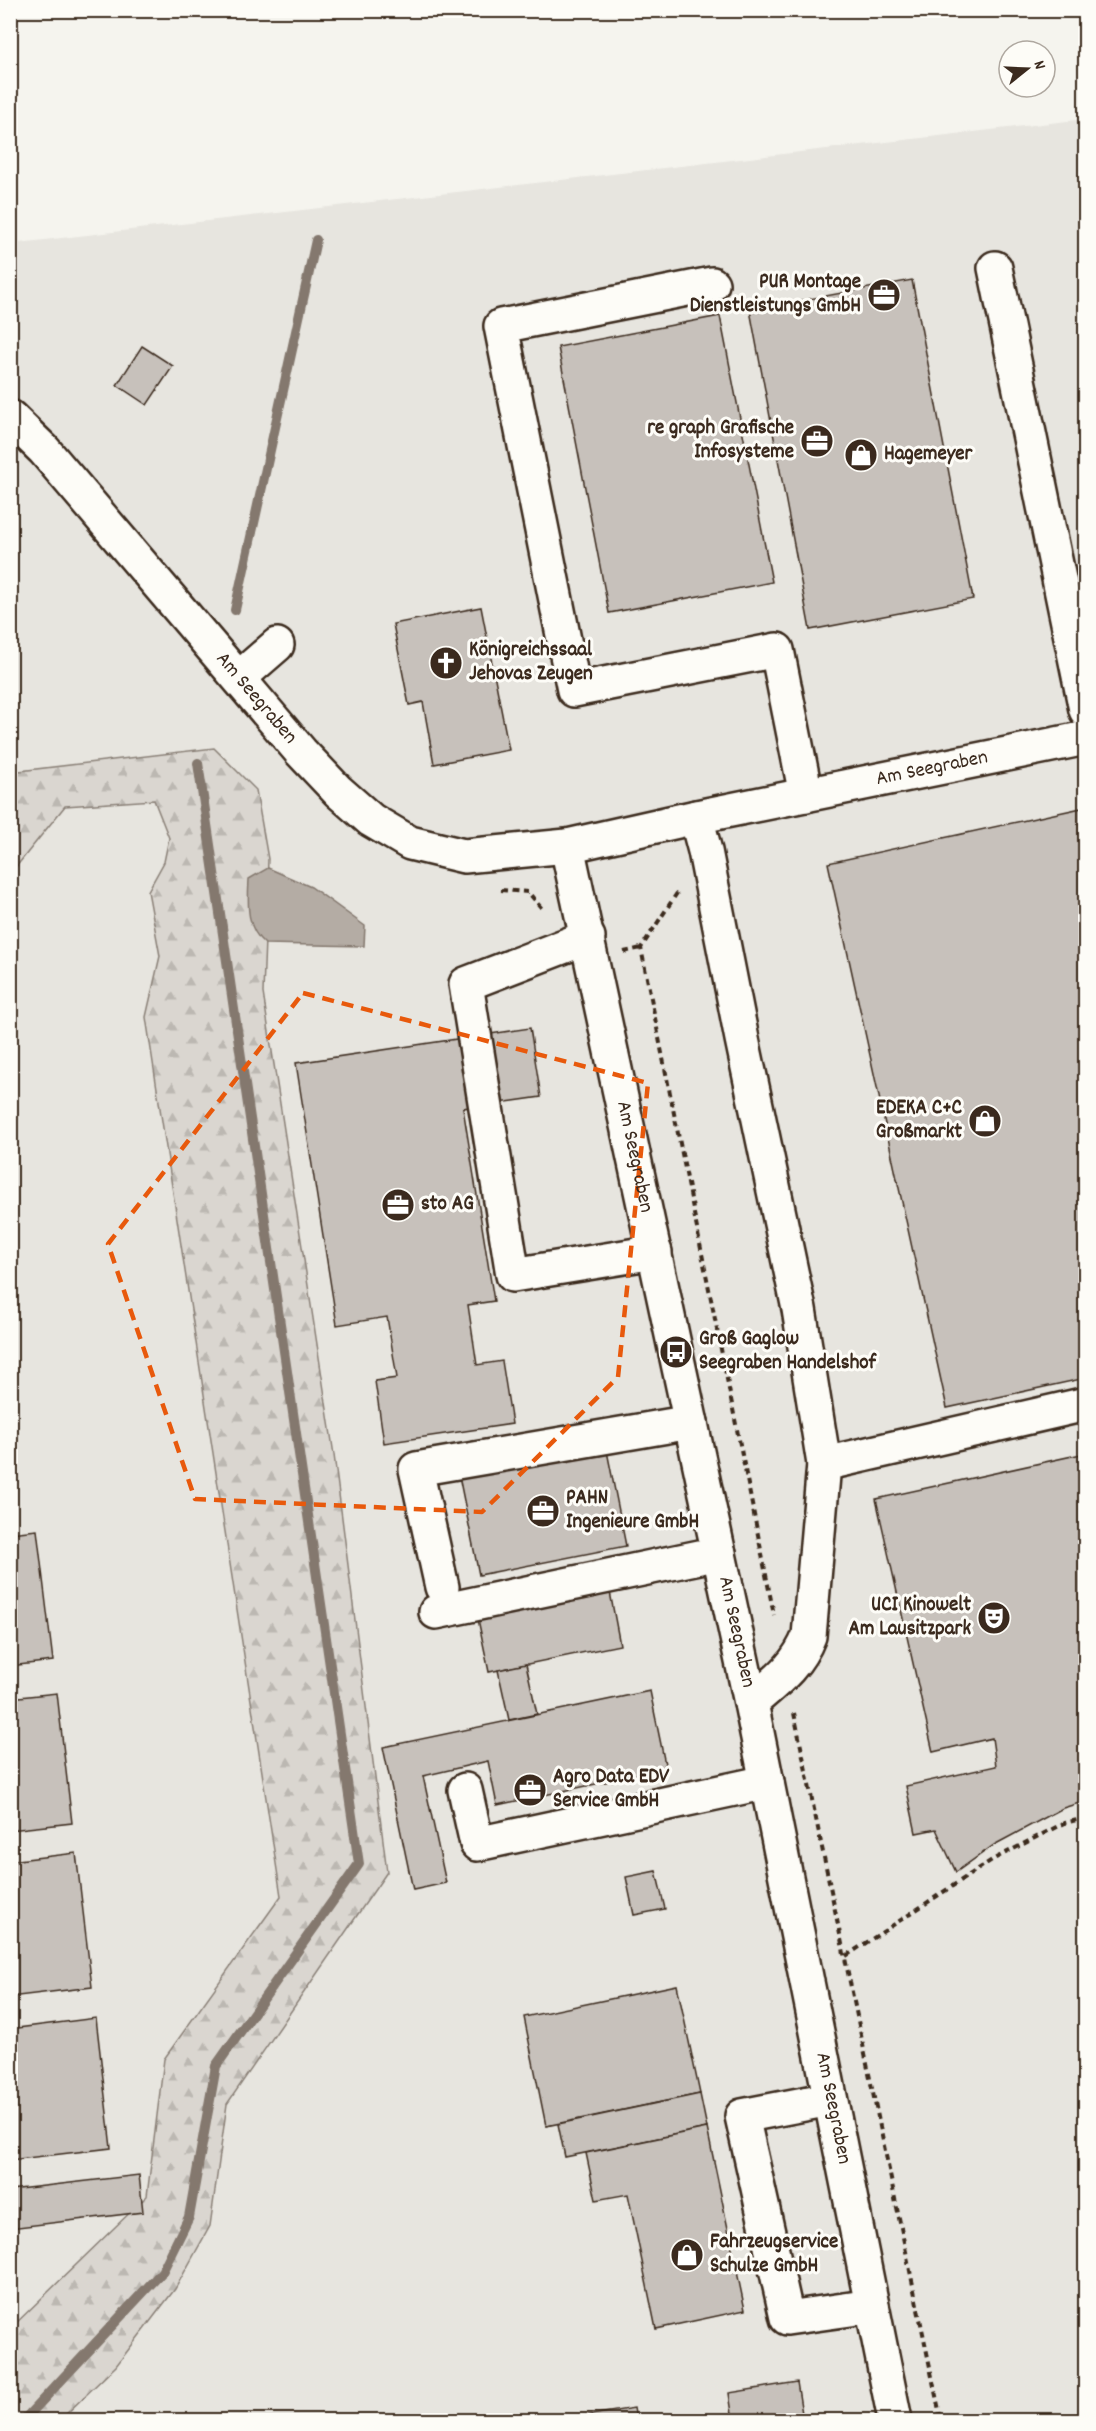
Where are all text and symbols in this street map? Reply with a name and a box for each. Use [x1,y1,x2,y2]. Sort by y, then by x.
north arrow [997,39,1057,99]
text: N [1027,58,1051,73]
place label: PUR Montage Dienstleistungs GmbH [690,268,861,322]
office icon: PUR Montage Dienstleistungs GmbH [866,277,902,313]
place label: re graph Grafische Infosysteme [647,414,794,468]
office icon: re graph Grafische Infosysteme [799,423,835,459]
shop icon: Hagemeyer [843,437,879,473]
place label: Hagemeyer [884,440,973,470]
place label: Königreichssaal Jehovas Zeugen [469,636,593,690]
church icon: Königreichssaal Jehovas Zeugen [428,645,464,681]
street label: Am Seegraben [208,646,304,752]
street label: Am Seegraben [874,743,991,795]
place label: EDEKA C+C Großmarkt [876,1094,963,1148]
street label: Am Seegraben [607,1098,660,1215]
shop icon: EDEKA C+C Großmarkt [967,1103,1003,1139]
office icon: sto AG [380,1187,416,1223]
place label: sto AG [421,1190,474,1220]
place label: Groß Gaglow Seegraben Handelshof [699,1325,878,1379]
bus stop icon: Groß Gaglow Seegraben Handelshof [658,1334,694,1370]
place label: PAHN Ingenieure GmbH [566,1484,699,1538]
office icon: PAHN Ingenieure GmbH [525,1493,561,1529]
street label: Am Seegraben [709,1574,762,1691]
place label: UCI Kinowelt Am Lausitzpark [848,1591,971,1645]
theatre icon: UCI Kinowelt Am Lausitzpark [976,1600,1012,1636]
place label: Agro Data EDV Service GmbH [553,1763,670,1817]
office icon: Agro Data EDV Service GmbH [512,1772,548,1808]
street label: Am Seegraben [807,2050,858,2167]
place label: Fahrzeugservice Schulze GmbH [710,2228,838,2282]
shop icon: Fahrzeugservice Schulze GmbH [669,2237,705,2273]

